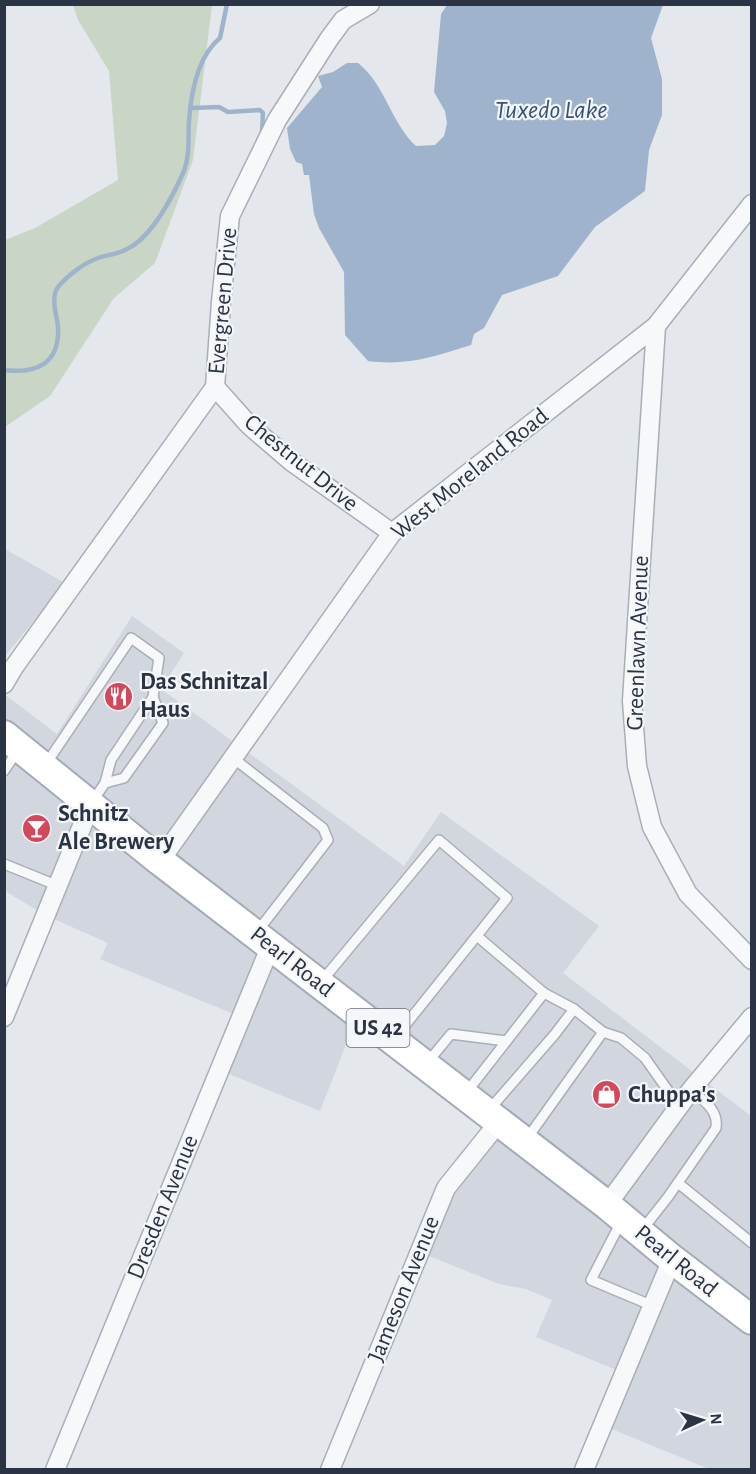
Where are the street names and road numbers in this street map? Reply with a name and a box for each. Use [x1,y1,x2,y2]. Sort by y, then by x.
street label: Evergreen Drive [205,227,241,375]
street label: West Moreland Road [387,404,553,544]
street label: Chestnut Drive [240,410,362,516]
street label: Greenlawn Avenue [623,555,653,731]
street label: Pearl Road [246,922,338,1002]
road number: US 42 [346,1009,410,1047]
street label: Dresden Avenue [123,1132,203,1282]
street label: Jameson Avenue [364,1213,444,1365]
street label: Pearl Road [630,1221,722,1301]

